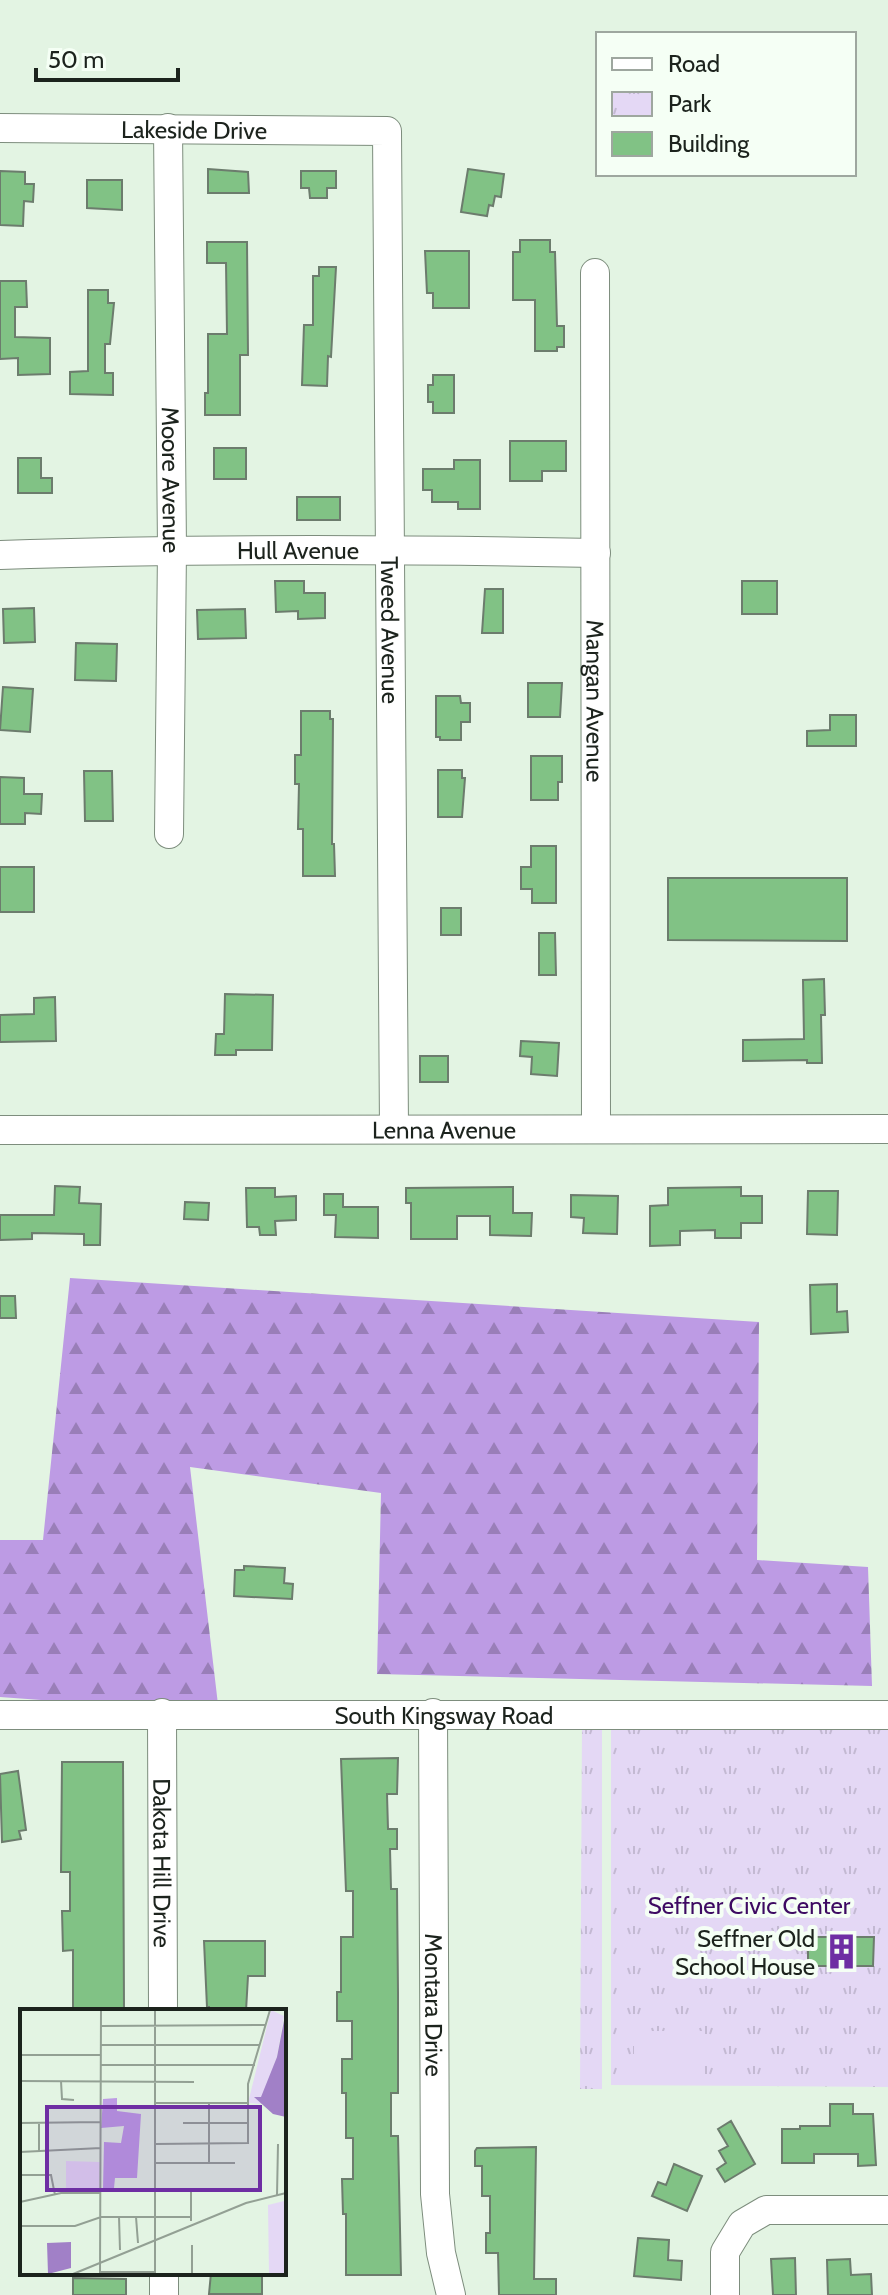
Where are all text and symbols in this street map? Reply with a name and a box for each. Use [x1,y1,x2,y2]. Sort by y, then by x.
scale bar [36,32,178,82]
legend [596,32,856,176]
text: 50 m [48,45,104,74]
text: Road [668,49,720,78]
text: Park [668,89,711,118]
street label: Lakeside Drive [121,114,267,145]
text: Building [668,129,750,158]
street label: Moore Avenue [156,406,187,553]
street label: Hull Avenue [237,535,359,565]
street label: Tweed Avenue [375,556,406,704]
street label: Mangan Avenue [581,620,610,782]
street label: Lenna Avenue [372,1115,516,1144]
street label: South Kingsway Road [335,1701,553,1730]
street label: Dakota Hill Drive [148,1778,177,1948]
park label: Seffner Civic Center [648,1891,851,1920]
place label: Seffner Old School House [675,1924,815,1981]
street label: Montara Drive [419,1933,449,2077]
building icon: Seffner Old School House [822,1933,860,1971]
inset map [20,2009,286,2275]

